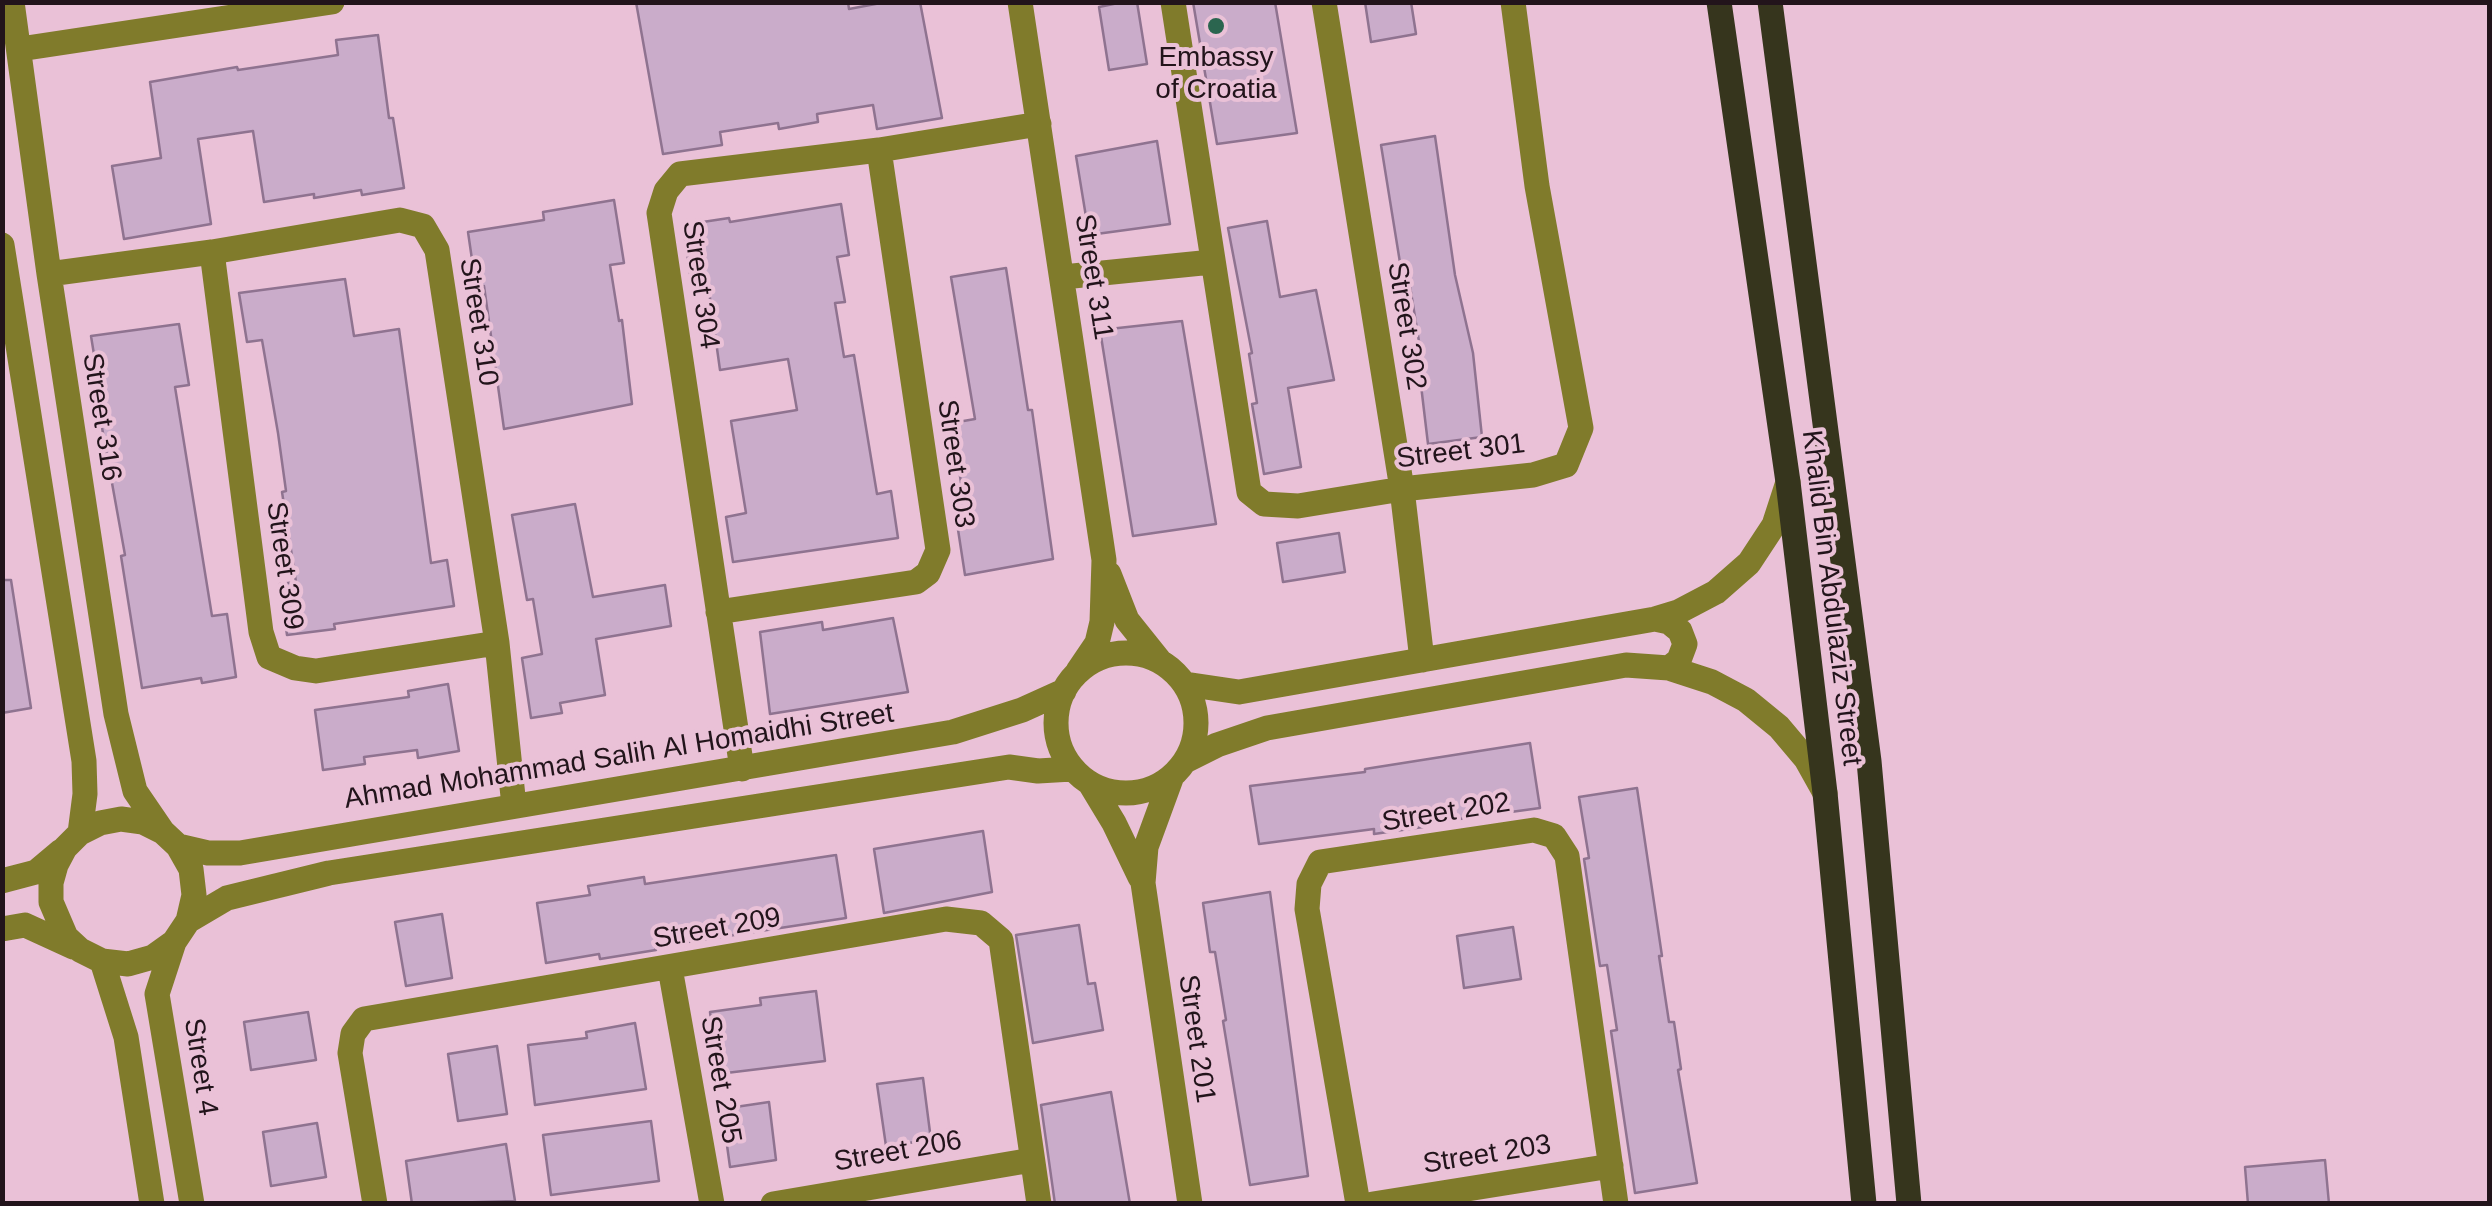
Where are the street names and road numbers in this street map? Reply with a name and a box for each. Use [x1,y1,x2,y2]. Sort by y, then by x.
street label: Street 311 [1066,212,1120,342]
street label: Street 304 [674,219,726,351]
street label: Street 310 [451,256,505,388]
street label: Street 302 [1379,260,1433,392]
street label: Street 316 [74,351,128,483]
street label: Street 303 [929,398,981,530]
street label: Street 301 [1395,427,1527,477]
street label: Khalid Bin Abdulaziz Street [1794,428,1868,768]
street label: Street 309 [258,500,310,632]
street label: Ahmad Mohammad Salih Al Homaidhi Street [342,697,896,817]
street label: Street 202 [1380,786,1512,840]
street label: Street 209 [650,901,784,957]
street label: Street 201 [1170,973,1222,1105]
street label: Street 205 [692,1013,748,1147]
street label: Street 4 [176,1016,224,1118]
street label: Street 206 [831,1124,965,1180]
street label: Street 203 [1421,1128,1553,1182]

